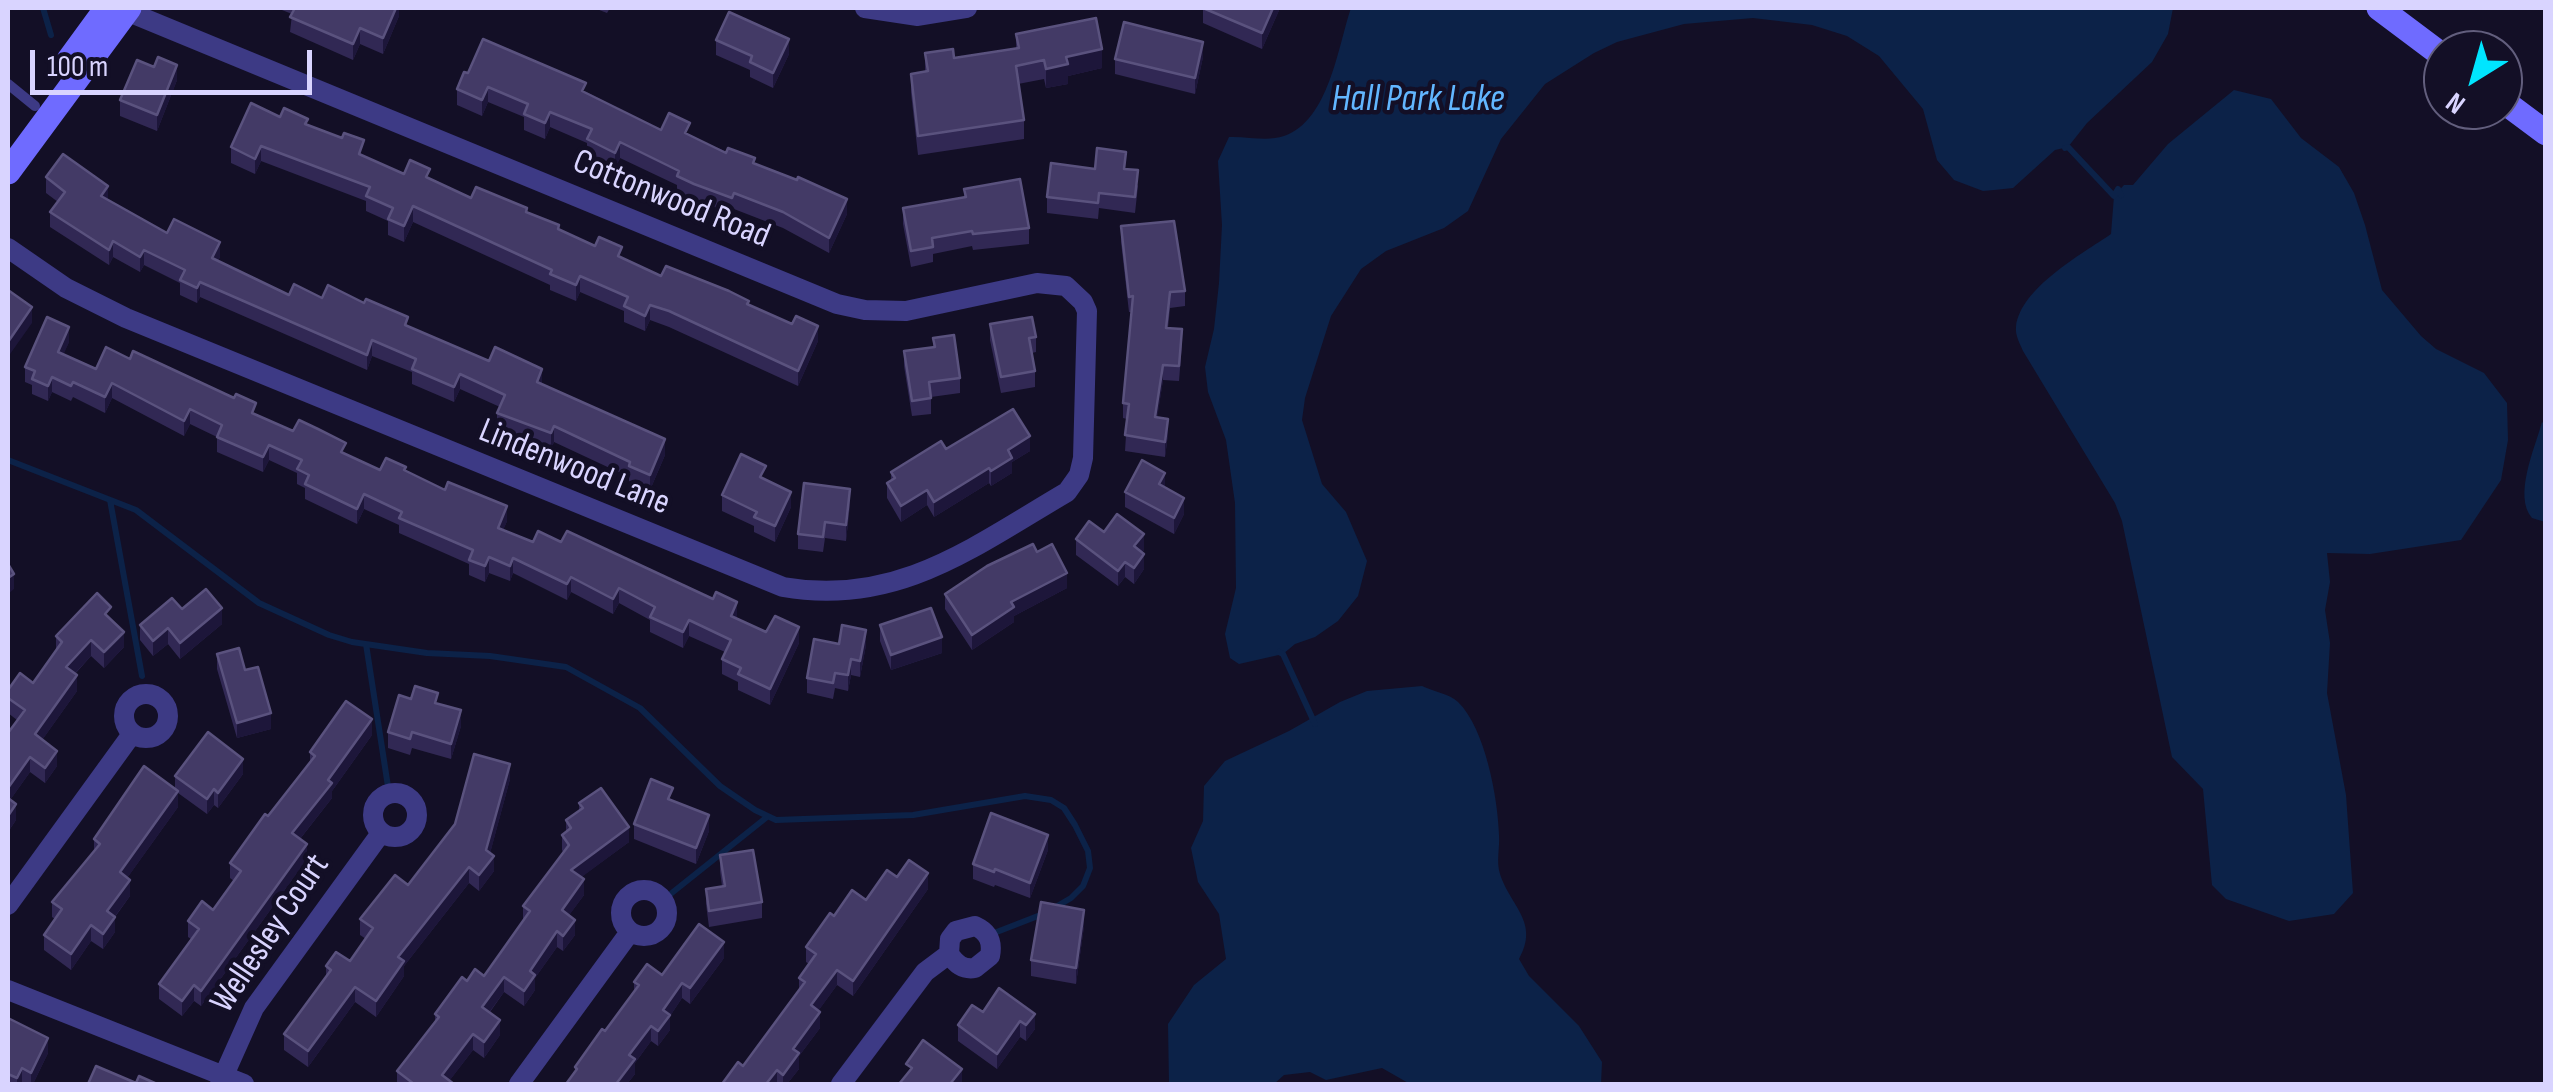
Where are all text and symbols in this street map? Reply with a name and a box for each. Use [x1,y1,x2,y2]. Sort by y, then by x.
scale bar [35,30,318,92]
north arrow [2423,30,2523,130]
text: 100 m [47,49,108,85]
water label: Hall Park Lake [1331,77,1505,123]
text: N [2440,85,2472,120]
street label: Cottonwood Road [566,141,776,259]
street label: Lindenwood Lane [472,411,676,525]
street label: Wellesley Court [203,847,339,1021]

